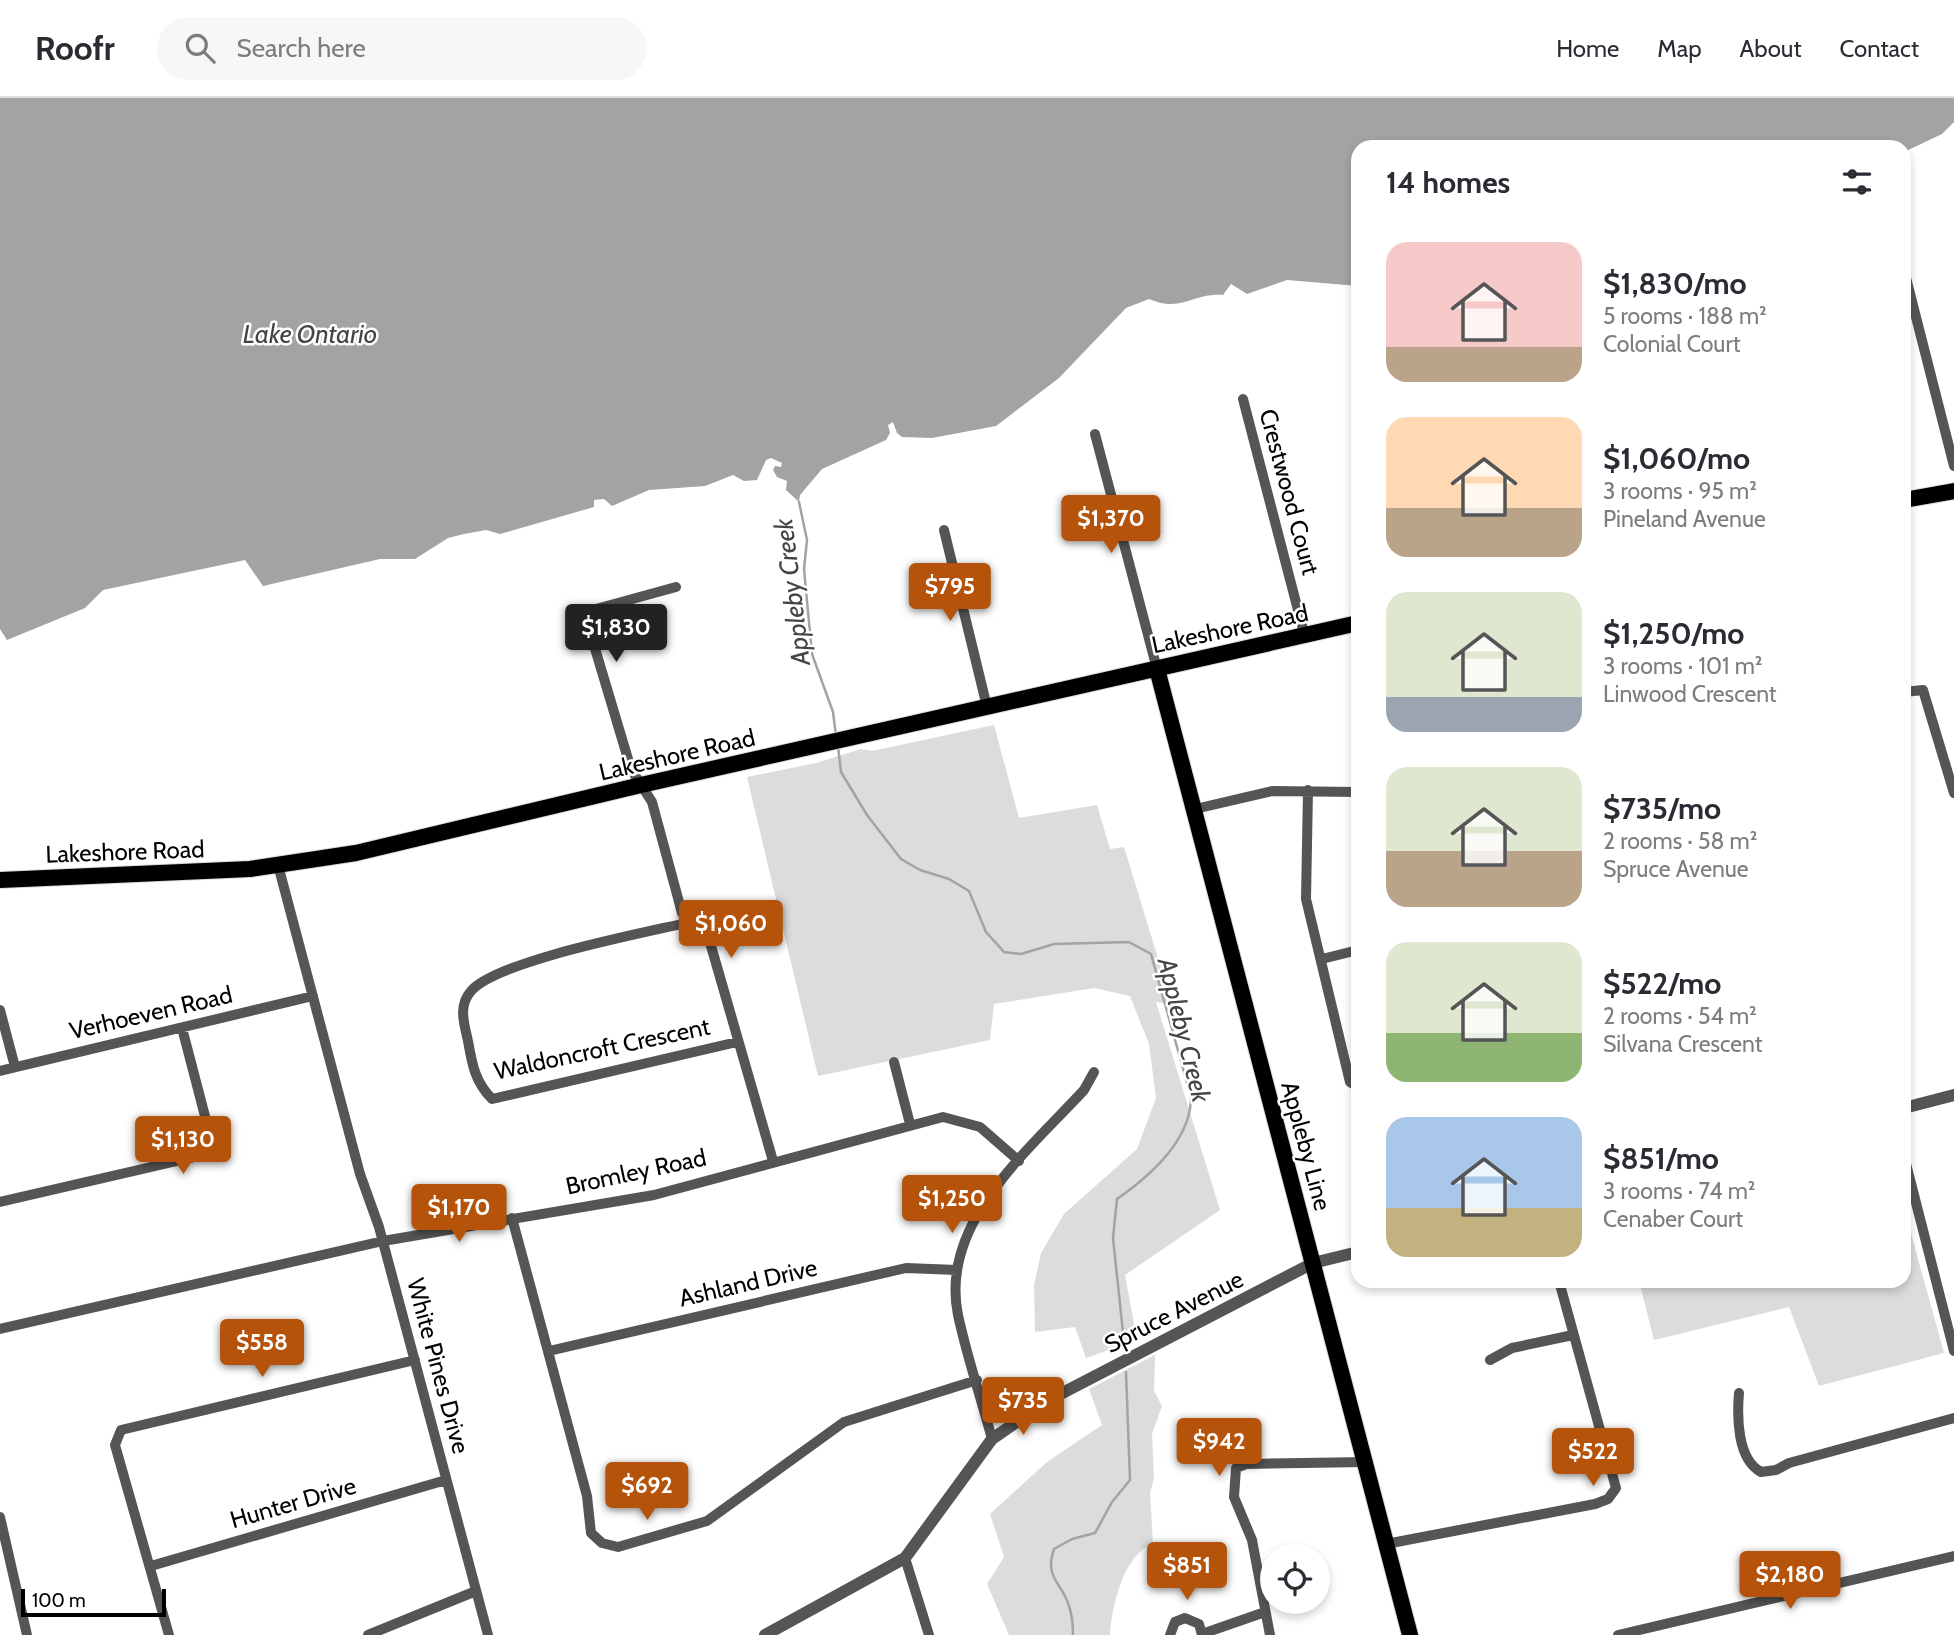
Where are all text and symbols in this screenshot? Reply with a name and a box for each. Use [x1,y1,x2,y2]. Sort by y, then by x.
search box [157,17,647,80]
text: Roofr [35,28,115,68]
icon: search [181,29,219,67]
text: Search here [237,32,366,64]
text: Home [1556,34,1619,63]
text: Map [1657,34,1702,63]
text: About [1740,34,1802,63]
text: Contact [1840,34,1919,63]
icon: filters [1838,163,1876,201]
text: 14 homes [1386,164,1510,201]
text: $1,830/mo [1603,265,1747,302]
icon: home [1442,270,1526,354]
text: 5 rooms · 188 m² [1603,302,1767,330]
water label: Lake Ontario [243,318,377,350]
text: Colonial Court [1603,330,1740,358]
street label: Crestwood Court [1253,406,1326,578]
text: $1,060/mo [1603,440,1750,477]
icon: home [1442,445,1526,529]
text: 3 rooms · 95 m² [1603,477,1757,505]
pin: $1,370 [1054,496,1168,555]
text: $1,370 [1077,504,1145,532]
text: Pineland Avenue [1603,505,1766,533]
water label: Appleby Creek [767,516,817,668]
pin: $795 [909,564,991,623]
text: $795 [925,572,975,600]
street label: Lakeshore Road [1149,598,1311,659]
pin: $1,830 [559,604,673,664]
text: $1,830 [581,613,651,641]
text: $1,250/mo [1603,615,1744,652]
icon: home [1442,620,1526,704]
text: 3 rooms · 101 m² [1603,652,1762,680]
text: Linwood Crescent [1603,680,1777,708]
street label: Lakeshore Road [596,722,758,787]
text: $735/mo [1603,790,1721,827]
icon: home [1442,795,1526,879]
text: 2 rooms · 58 m² [1603,827,1757,855]
street label: Lakeshore Road [45,834,205,869]
text: Spruce Avenue [1603,855,1749,883]
pin: $1,060 [674,900,788,960]
text: $1,060 [695,909,767,937]
water label: Appleby Creek [1150,954,1218,1106]
text: $522/mo [1603,965,1721,1002]
icon: home [1442,970,1526,1054]
street label: Verhoeven Road [67,980,235,1045]
text: 2 rooms · 54 m² [1603,1002,1757,1030]
street label: Waldoncroft Crescent [491,1011,712,1086]
text: Silvana Crescent [1603,1030,1762,1058]
street label: Appleby Line [1275,1078,1338,1214]
pin: $1,130 [126,1116,240,1176]
text: $1,130 [151,1125,215,1153]
text: $851/mo [1603,1140,1719,1177]
street label: Bromley Road [563,1142,709,1201]
icon: home [1442,1145,1526,1229]
pin: $1,250 [895,1176,1009,1235]
text: 3 rooms · 74 m² [1603,1177,1755,1205]
pin: $1,170 [402,1184,516,1244]
text: $1,250 [918,1184,986,1212]
text: $1,170 [428,1193,491,1221]
text: Cenaber Court [1603,1205,1743,1233]
street label: Ashland Drive [676,1253,820,1312]
street label: Spruce Avenue [1100,1264,1248,1359]
street label: White Pines Drive [401,1275,476,1457]
pin: $558 [221,1320,303,1379]
text: $558 [236,1328,288,1356]
pin: $735 [982,1378,1064,1437]
text: $735 [998,1386,1048,1414]
pin: $942 [1178,1418,1260,1478]
text: $942 [1193,1427,1245,1455]
pin: $522 [1552,1428,1634,1488]
text: $522 [1568,1437,1618,1465]
pin: $692 [606,1462,688,1522]
street label: Hunter Drive [227,1471,359,1534]
text: $692 [621,1471,673,1499]
pin: $851 [1146,1542,1228,1602]
map controls [1260,1544,1330,1614]
button: locate [1260,1544,1330,1614]
text: $851 [1163,1551,1211,1579]
pin: $2,180 [1733,1552,1847,1611]
text: $2,180 [1755,1560,1825,1588]
scale bar [21,1586,166,1618]
text: 100 m [32,1589,86,1612]

